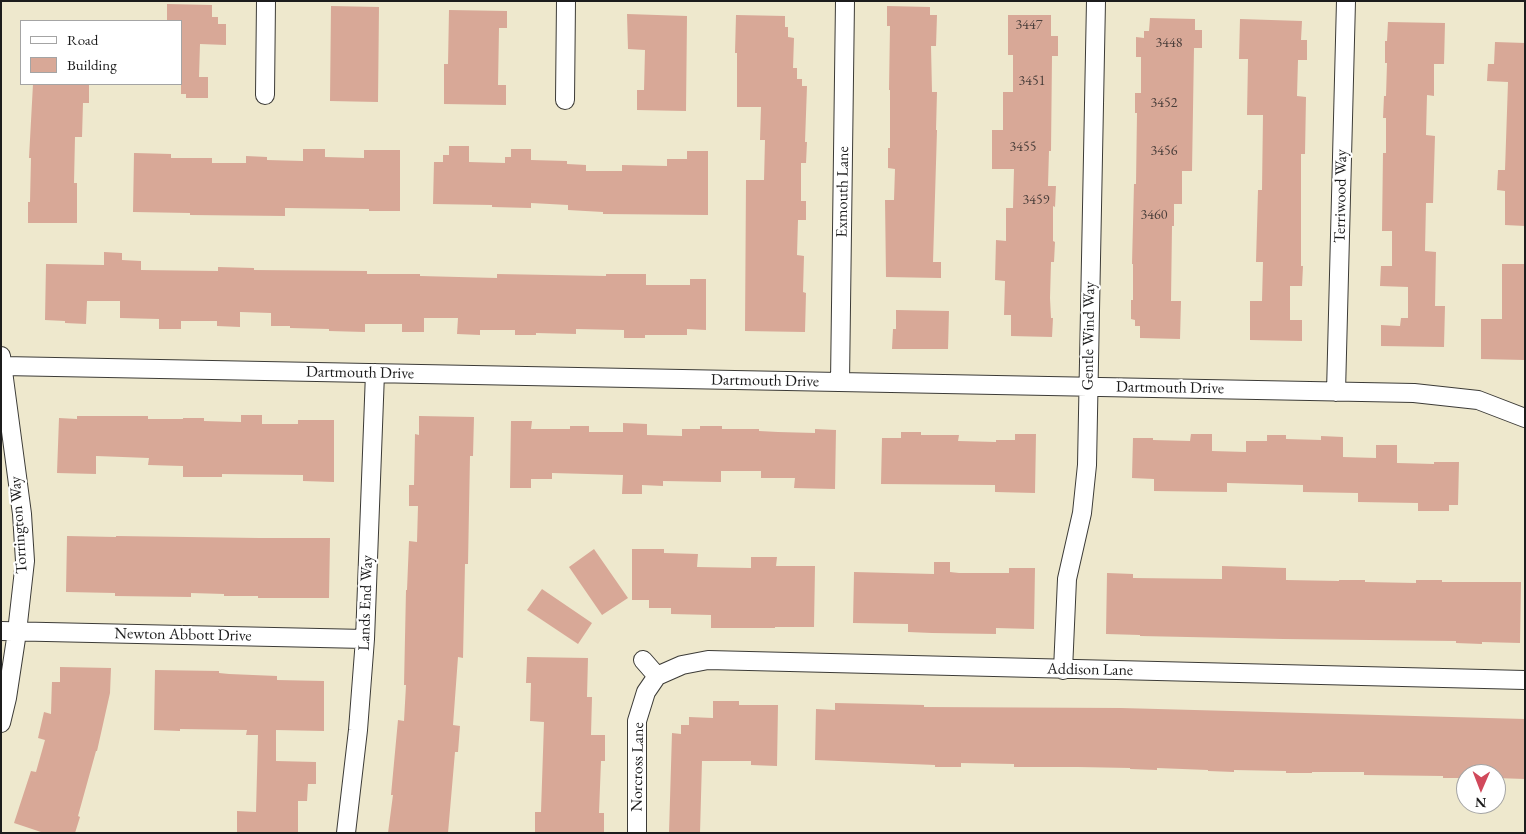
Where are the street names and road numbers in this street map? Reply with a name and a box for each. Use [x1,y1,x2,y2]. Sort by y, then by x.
street label: Exmouth Lane [833,146,853,238]
street label: Terriwood Way [1331,149,1351,243]
street label: Gentle Wind Way [1078,281,1100,391]
street label: Dartmouth Drive [306,362,414,384]
street label: Dartmouth Drive [711,370,819,392]
street label: Dartmouth Drive [1116,377,1224,399]
street label: Torrington Way [6,476,32,574]
street label: Lands End Way [355,555,377,651]
street label: Newton Abbott Drive [114,624,252,646]
street label: Addison Lane [1047,660,1133,680]
street label: Norcross Lane [628,722,648,812]

